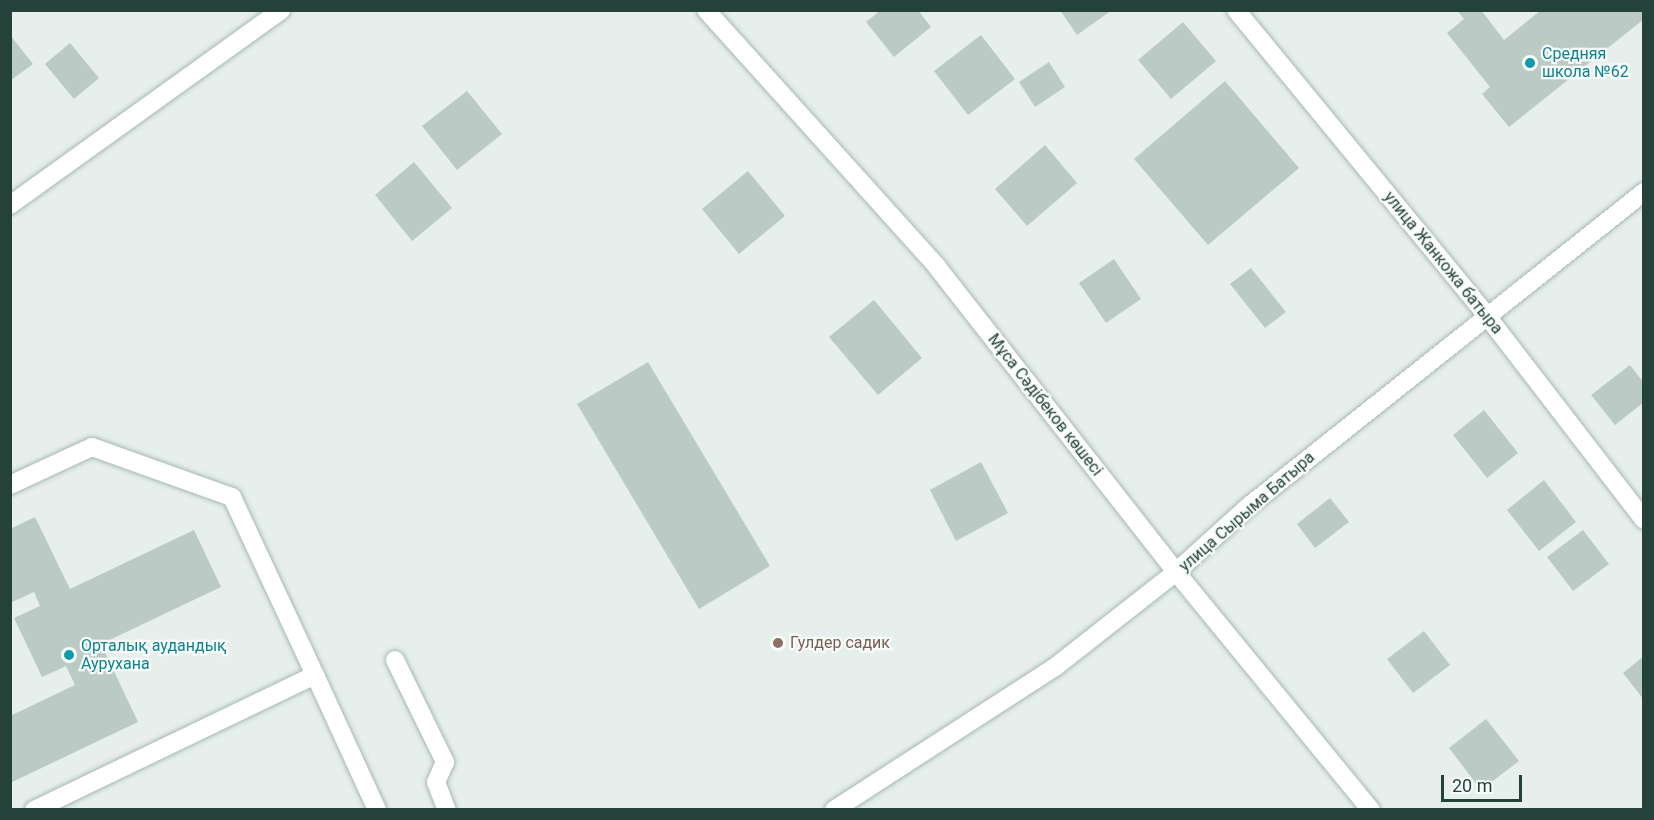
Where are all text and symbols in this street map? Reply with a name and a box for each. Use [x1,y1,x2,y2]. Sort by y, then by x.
place label: Средняя школа №62 [1542,44,1629,82]
marker: Средняя школа №62 [1523,56,1537,70]
street label: улица Жанкожа батыра [1380,188,1506,338]
street label: Мұса Сәдібеков көшесі [984,330,1106,480]
street label: улица Сырыма Батыра [1175,448,1319,576]
place label: Гулдер садик [790,633,890,653]
place label: Орталық аудандық Аурухана [81,636,227,674]
marker: Гулдер садик [771,636,785,650]
marker: Орталық аудандық Аурухана [62,648,76,662]
scale bar [1444,763,1525,801]
text: 20 m [1452,775,1492,796]

